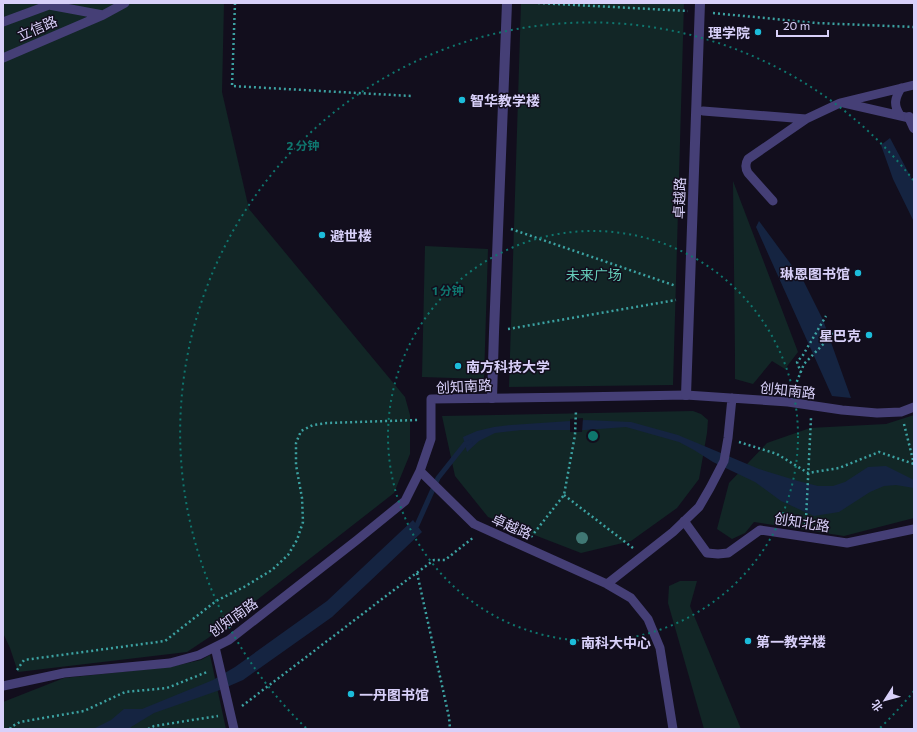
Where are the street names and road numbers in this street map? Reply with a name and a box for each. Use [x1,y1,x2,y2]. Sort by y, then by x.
street label: 立信路 [14,12,60,44]
street label: 卓越路 [670,177,688,219]
street label: 创知南路 [436,376,492,396]
street label: 创知南路 [759,379,817,401]
street label: 创知北路 [773,509,831,535]
street label: 卓越路 [489,510,535,542]
street label: 创知南路 [205,594,261,640]

